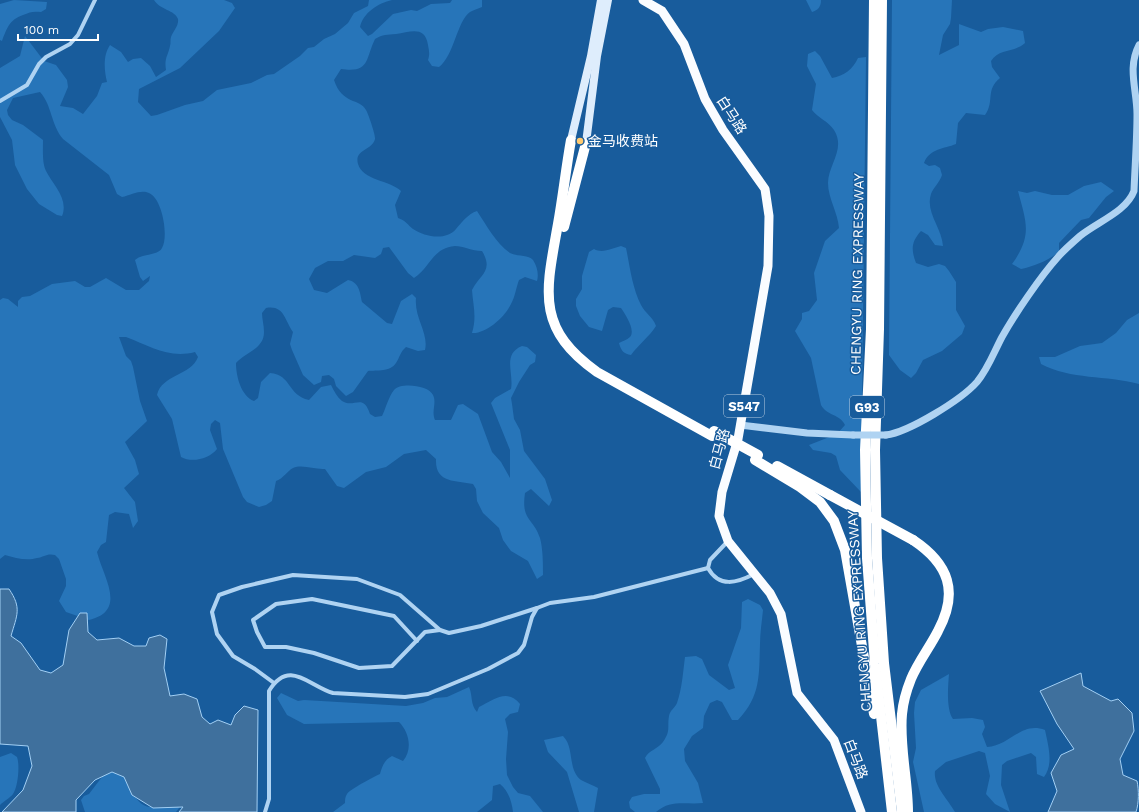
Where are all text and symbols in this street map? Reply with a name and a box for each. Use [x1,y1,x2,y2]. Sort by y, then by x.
scale bar [18,16,98,42]
text: 100 m [24,23,59,37]
street label: 白马路 [714,93,750,137]
place label: 金马收费站 [588,133,658,149]
marker: 金马收费站 [575,136,585,146]
street label: CHENGYU RING EXPRESSWAY [847,173,867,375]
road number: S547 [724,395,764,417]
road number: G93 [850,396,884,418]
street label: 白马路 [706,427,732,471]
street label: CHENGYU RING EXPRESSWAY [844,510,874,712]
street label: 白马路 [841,737,871,781]

